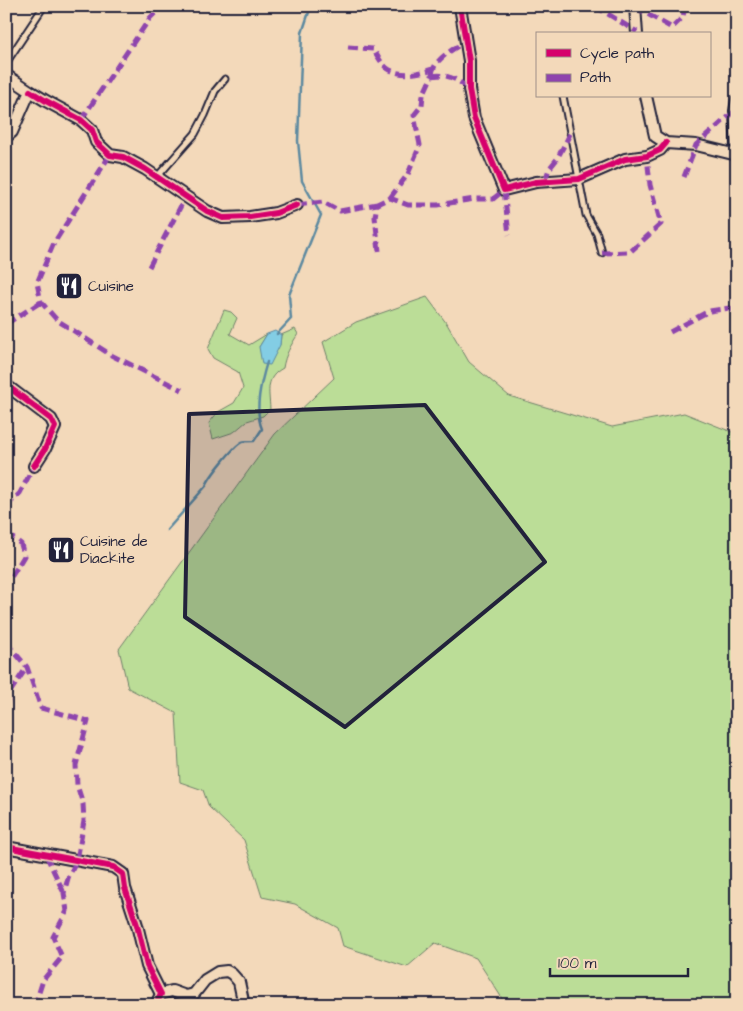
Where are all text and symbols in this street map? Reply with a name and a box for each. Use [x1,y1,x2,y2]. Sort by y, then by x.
legend [536,32,710,98]
text: Cycle path [580,43,655,65]
text: Path [580,67,611,88]
restaurant icon: Cuisine [54,271,84,301]
place label: Cuisine [88,276,134,297]
place label: Cuisine de Diackite [80,531,148,569]
restaurant icon: Cuisine de Diackite [46,535,76,565]
scale bar [550,946,688,978]
text: 100 m [558,953,597,974]

